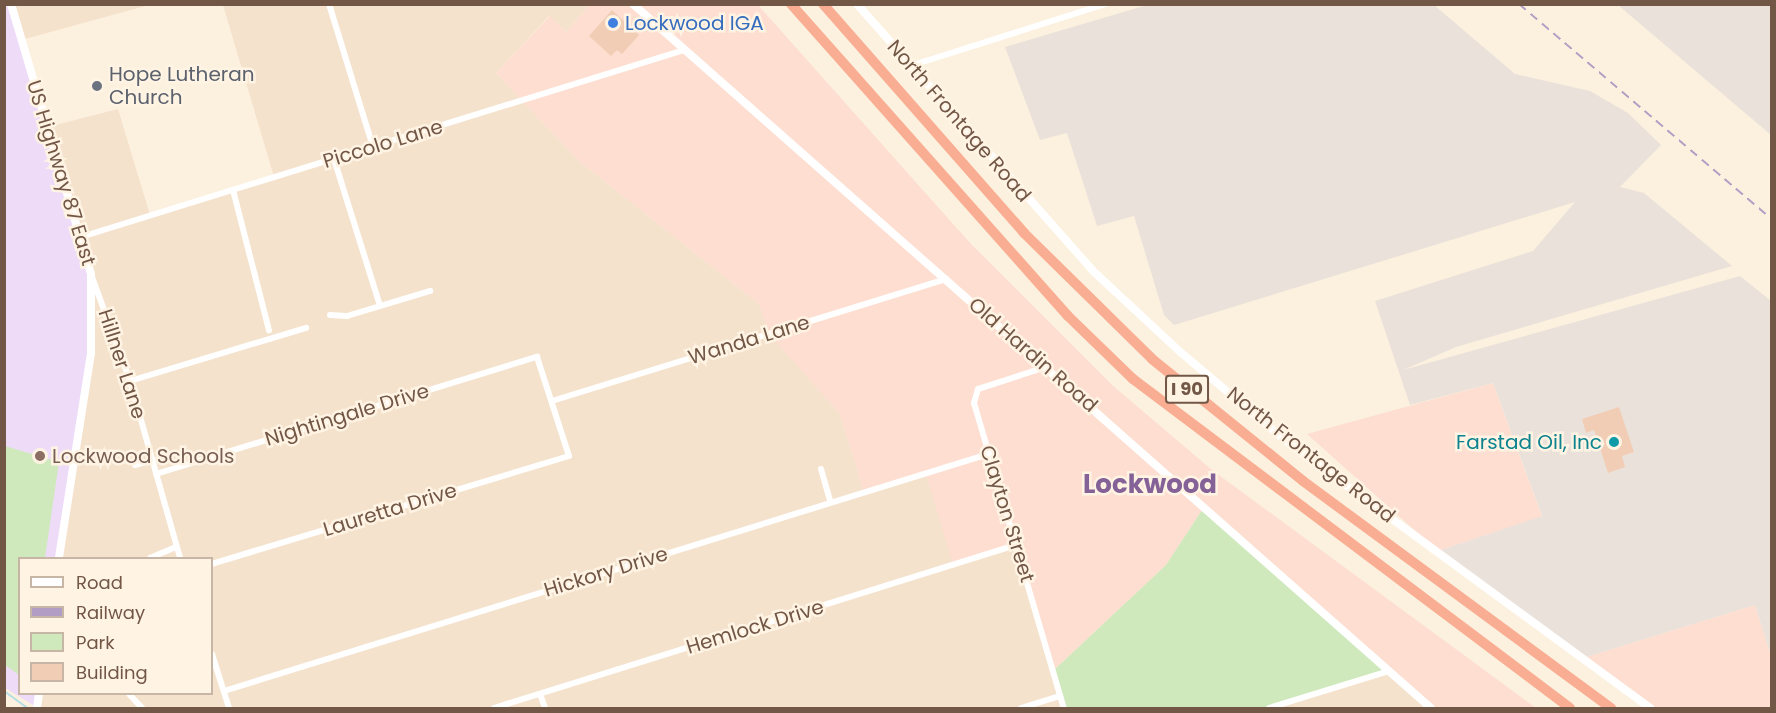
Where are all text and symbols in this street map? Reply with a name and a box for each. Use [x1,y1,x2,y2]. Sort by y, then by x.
place label: Lockwood IGA [625,11,764,35]
marker: Lockwood IGA [606,16,620,30]
street label: North Frontage Road [882,35,1036,207]
place label: Hope Lutheran Church [109,62,255,109]
street label: US Highway 87 East [21,77,101,269]
marker: Hope Lutheran Church [90,79,104,93]
street label: Piccolo Lane [320,114,446,174]
street label: Old Hardin Road [964,293,1102,417]
street label: Hillner Lane [93,306,151,422]
street label: Wanda Lane [685,310,813,370]
road number: I 90 [1164,374,1210,404]
street label: Nightingale Drive [262,379,432,451]
street label: North Frontage Road [1222,382,1400,528]
place label: Farstad Oil, Inc [1456,430,1602,454]
marker: Farstad Oil, Inc [1607,435,1621,449]
street label: Clayton Street [975,443,1039,585]
place label: Lockwood Schools [52,444,234,468]
marker: Lockwood Schools [33,449,47,463]
district label: Lockwood [1083,469,1217,501]
street label: Lauretta Drive [320,478,460,542]
street label: Hickory Drive [541,542,671,602]
legend [18,557,213,695]
text: Road [76,570,123,595]
street label: Hemlock Drive [683,595,827,659]
text: Railway [76,600,145,625]
text: Park [76,630,115,655]
text: Building [76,660,148,685]

